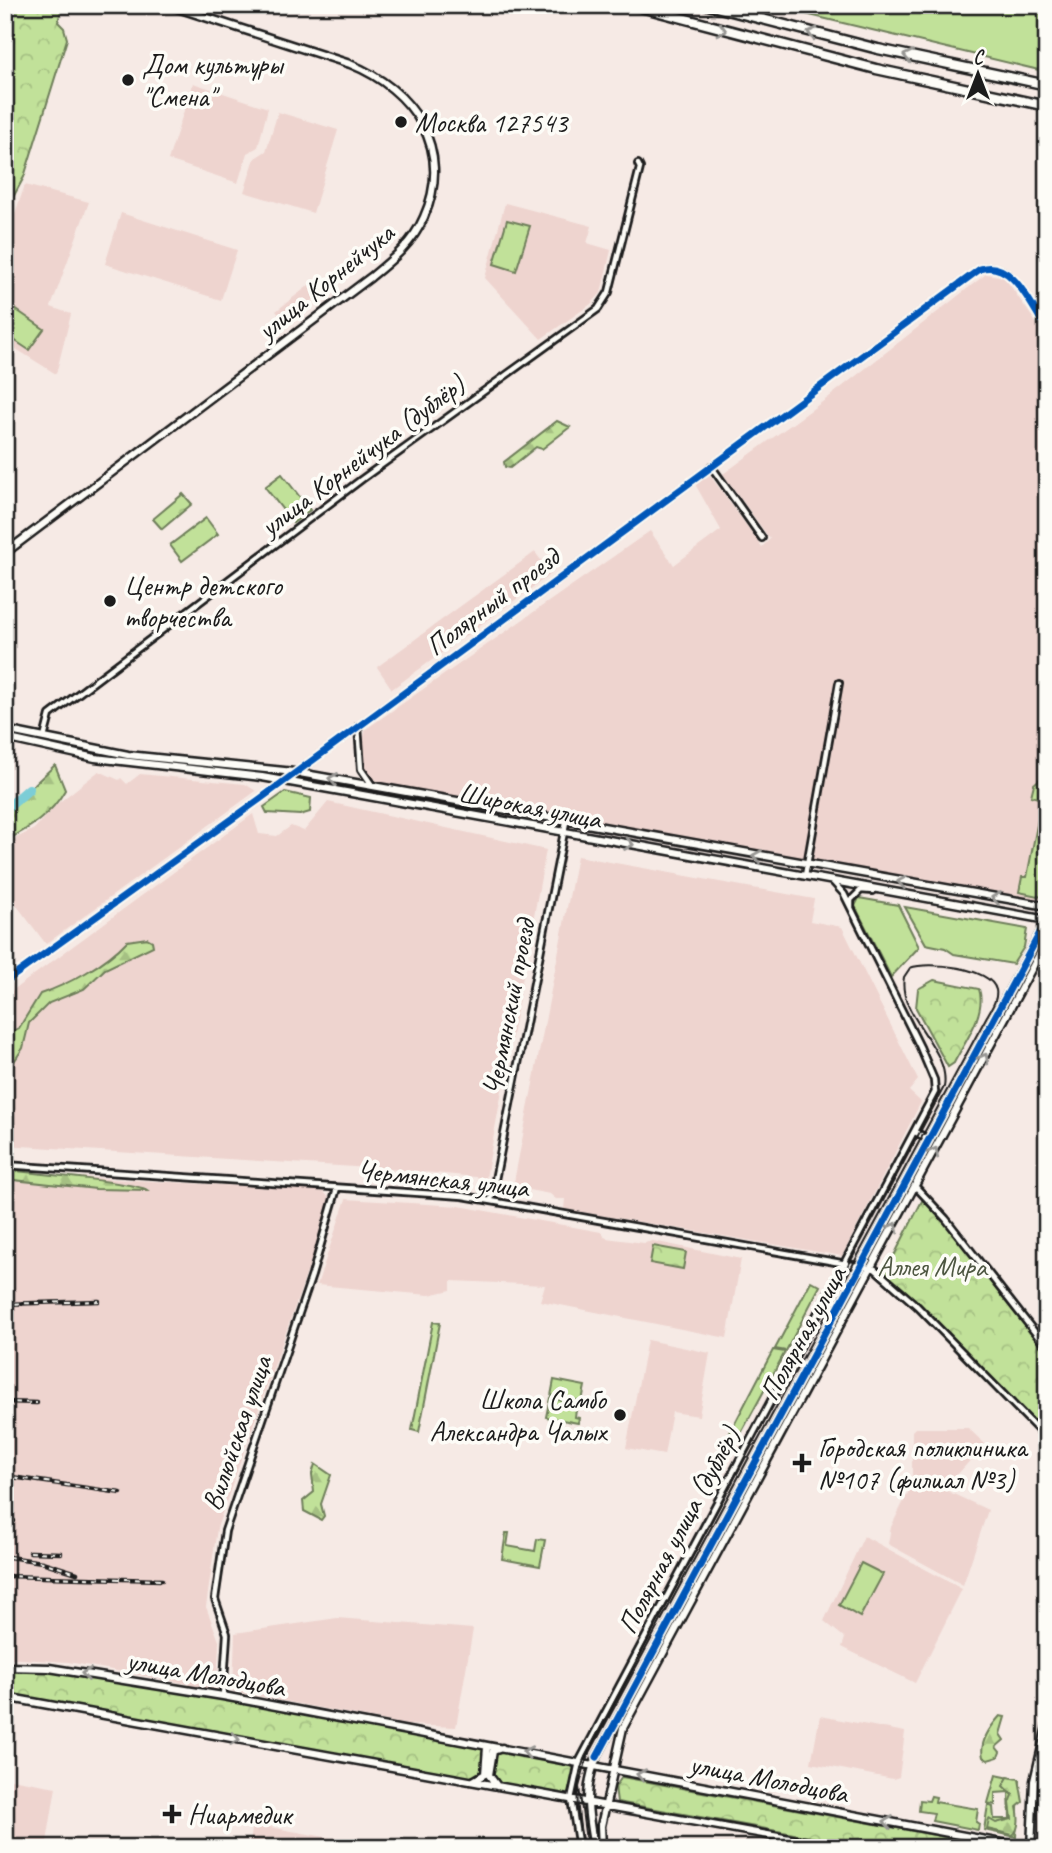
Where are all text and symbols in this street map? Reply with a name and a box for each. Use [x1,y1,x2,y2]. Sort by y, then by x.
one-way arrow [716,21,728,36]
one-way arrow [806,26,818,41]
north arrow [944,38,1014,108]
text: С [973,46,985,70]
place label: Дом культуры "Смена" [142,47,285,114]
one-way arrow [902,49,914,64]
marker: Дом культуры "Смена" [120,72,136,88]
place label: Москва 127543 [415,105,570,140]
marker: Москва 127543 [393,114,409,130]
street label: улица Корнейчука [248,214,402,349]
street label: улица Корнейчука (дублёр) [252,366,473,545]
street label: Полярный проезд [418,538,569,663]
place label: Центр детского творчества [124,568,284,635]
marker: Центр детского творчества [102,593,118,609]
one-way arrow [327,772,339,787]
street label: Широкая улица [456,775,606,837]
one-way arrow [623,836,635,851]
one-way arrow [751,850,763,865]
one-way arrow [896,875,908,890]
one-way arrow [990,891,1002,906]
street label: Чермянский проезд [474,913,543,1098]
one-way arrow [976,1053,989,1065]
one-way arrow [925,1147,939,1159]
street label: Чермянская улица [356,1152,532,1205]
one-way arrow [885,1222,899,1234]
park label: Аллея Мира [877,1249,989,1284]
street label: Полярная улица [751,1259,854,1406]
street label: Вилюйская улица [194,1350,280,1515]
place label: Школа Самбо Александра Чалых [430,1382,608,1449]
marker: Школа Самбо Александра Чалых [612,1407,628,1423]
street label: Полярная улица (дублёр) [609,1419,748,1639]
place label: Городская поликлиника №107 (филиал №3) [818,1430,1029,1497]
marker: Городская поликлиника №107 (филиал №3) [792,1453,812,1473]
street label: улица Молодцова [122,1642,290,1705]
one-way arrow [80,1667,91,1682]
one-way arrow [229,1730,241,1745]
one-way arrow [521,1745,533,1760]
street label: улица Молодцова [685,1746,853,1811]
one-way arrow [635,1769,647,1784]
place label: Ниармедик [188,1797,294,1832]
marker: Ниармедик [162,1804,182,1824]
one-way arrow [883,1816,895,1831]

